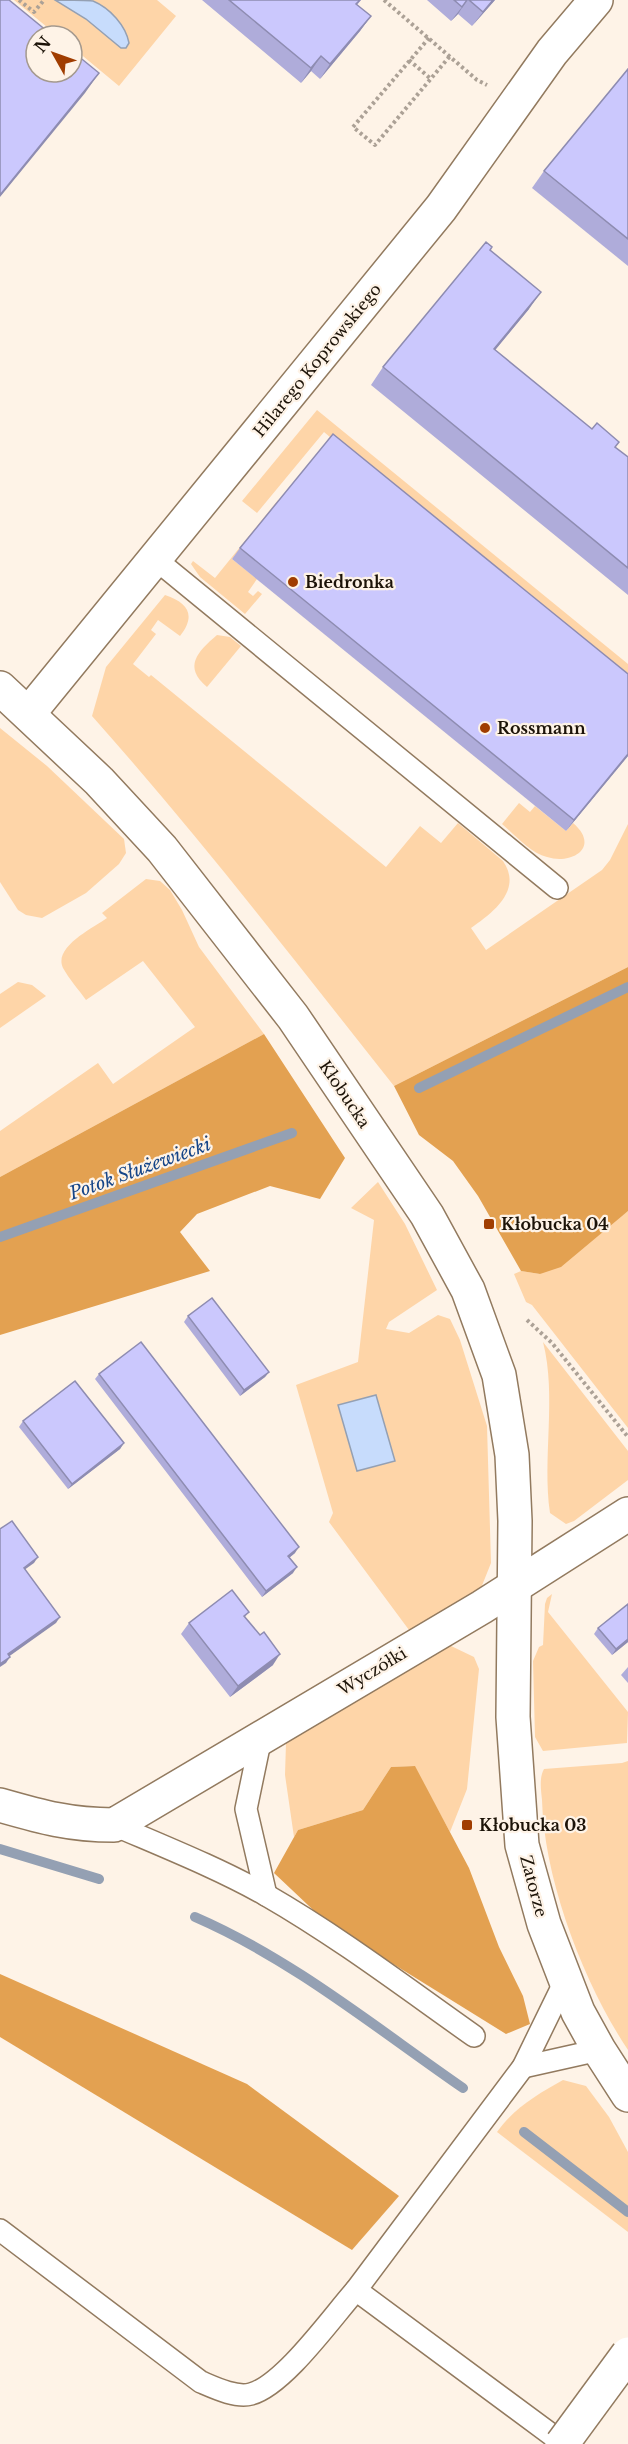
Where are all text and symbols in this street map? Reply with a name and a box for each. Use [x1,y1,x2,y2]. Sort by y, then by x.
north arrow [24,24,84,84]
text: N [30,32,55,57]
street label: Hilarego Koprowskiego [249,279,385,441]
place label: Biedronka [305,572,394,592]
marker: Biedronka [286,575,300,589]
place label: Rossmann [497,718,586,738]
marker: Rossmann [478,721,492,735]
street label: Kłobucka [315,1056,375,1132]
water label: Potok Służewiecki [65,1133,215,1205]
place label: Kłobucka 04 [501,1214,609,1234]
marker: Kłobucka 04 [482,1217,496,1231]
street label: Wyczółki [333,1642,410,1700]
place label: Kłobucka 03 [479,1815,586,1835]
marker: Kłobucka 03 [460,1818,474,1832]
street label: Zatorze [516,1853,552,1919]

